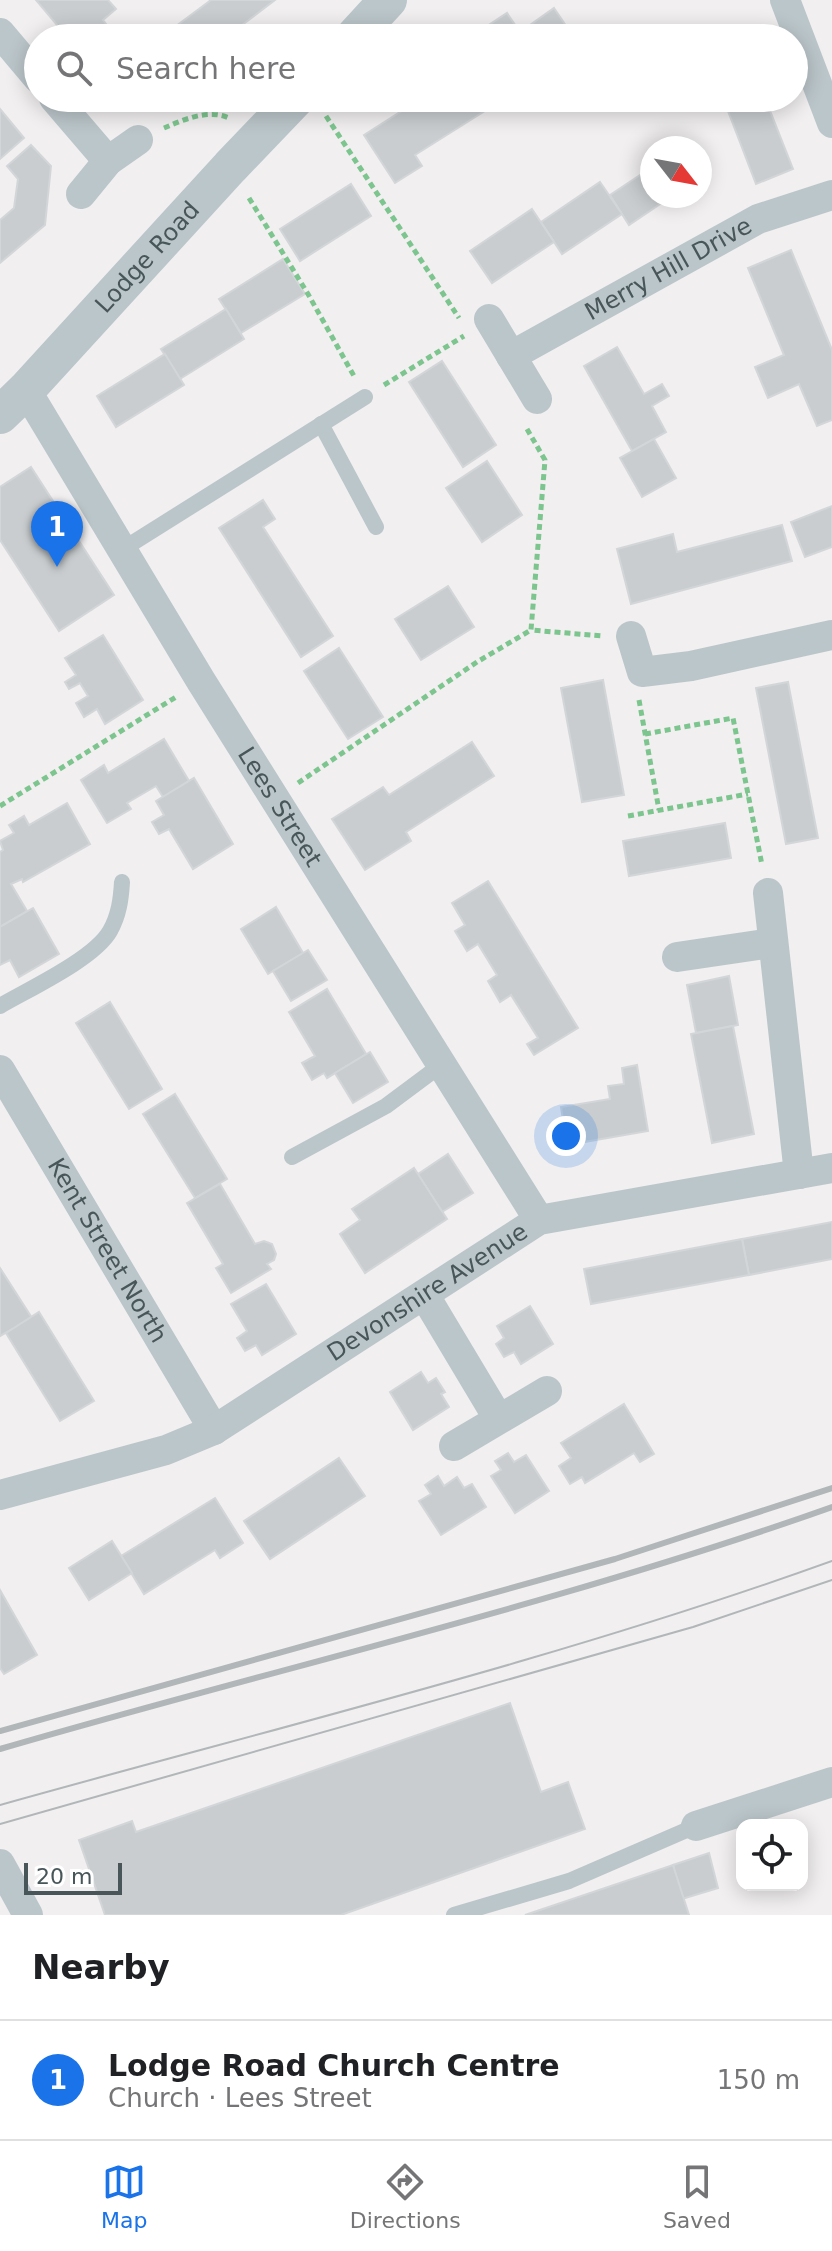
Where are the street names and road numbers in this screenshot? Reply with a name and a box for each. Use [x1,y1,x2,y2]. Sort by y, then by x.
street label: Lodge Road [90,196,205,319]
street label: Merry Hill Drive [580,211,757,326]
street label: Lees Street [232,742,328,872]
street label: Kent Street North [42,1153,173,1348]
street label: Devonshire Avenue [322,1217,533,1367]

